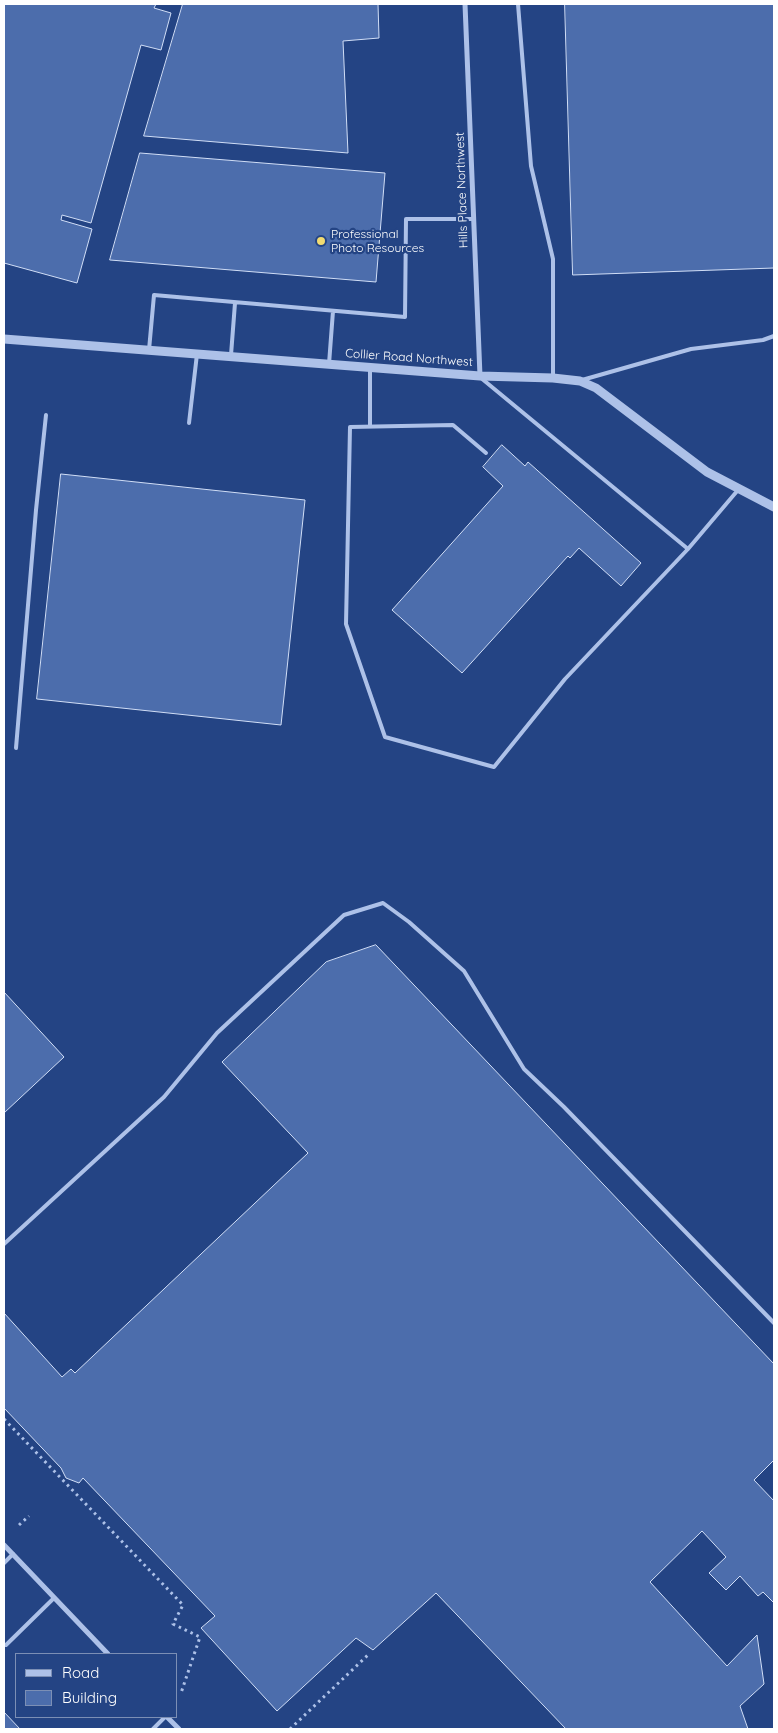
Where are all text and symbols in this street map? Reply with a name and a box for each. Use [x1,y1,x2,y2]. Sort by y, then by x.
street label: Hills Place Northwest [453,132,471,248]
place label: Professional Photo Resources [331,227,424,255]
marker: Professional Photo Resources [315,235,327,247]
street label: Collier Road Northwest [345,346,473,370]
legend [15,1653,178,1718]
text: Road [62,1663,99,1682]
text: Building [62,1688,117,1707]

